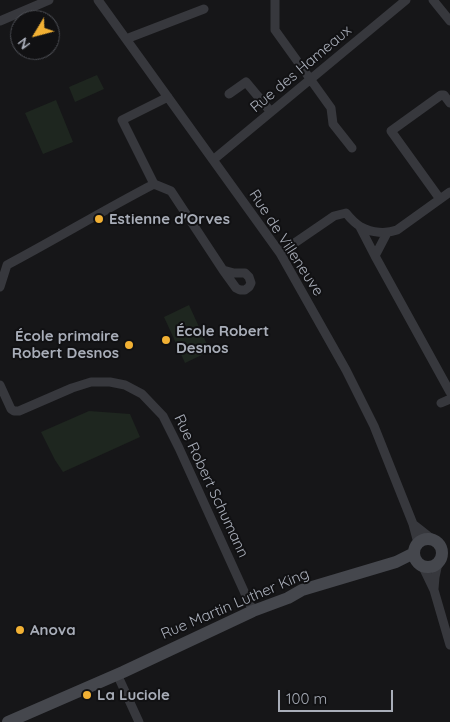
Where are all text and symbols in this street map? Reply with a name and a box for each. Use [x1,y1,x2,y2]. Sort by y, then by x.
north arrow [10,10,60,60]
street label: Rue des Hameaux [247,21,355,117]
text: N [14,34,34,53]
street label: Rue de Villeneuve [245,186,327,300]
place label: Estienne d'Orves [109,210,230,228]
marker: Estienne d'Orves [93,213,105,225]
place label: École Robert Desnos [176,322,269,357]
place label: École primaire Robert Desnos [12,327,119,362]
marker: École Robert Desnos [160,334,172,346]
marker: École primaire Robert Desnos [123,339,135,351]
street label: Rue Robert Schumann [170,412,252,560]
street label: Rue Martin Luther King [158,565,312,643]
place label: Anova [30,621,76,639]
marker: Anova [14,624,26,636]
scale bar [280,680,395,712]
place label: La Luciole [97,686,170,704]
marker: La Luciole [81,689,93,701]
text: 100 m [286,689,327,708]

